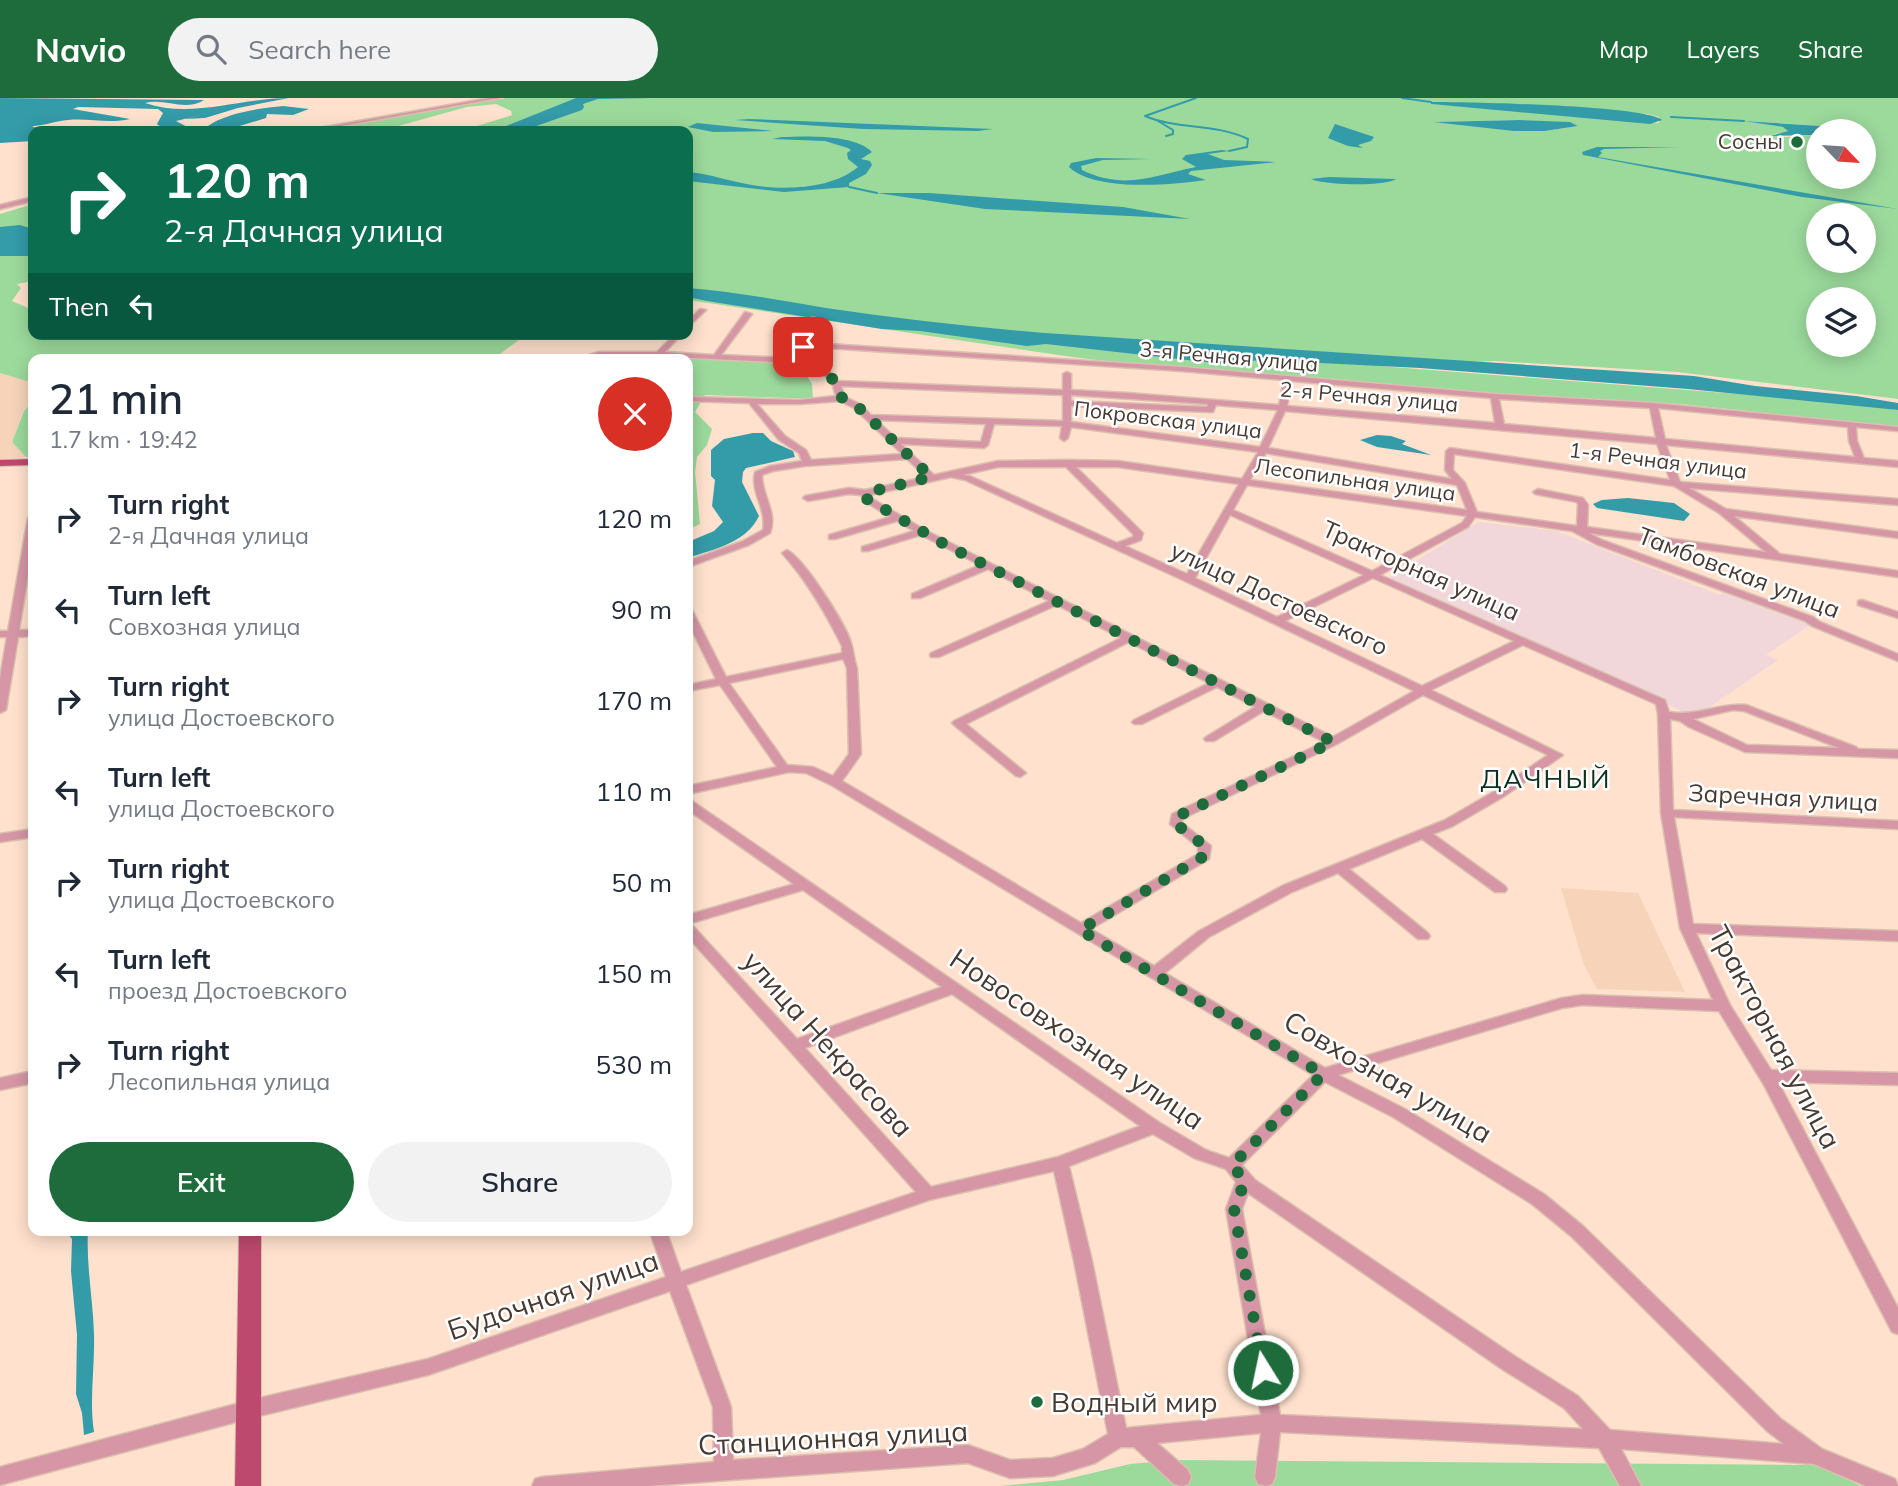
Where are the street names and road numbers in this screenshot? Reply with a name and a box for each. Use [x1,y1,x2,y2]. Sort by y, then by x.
street label: 3-я Речная улица [1139,335,1319,377]
street label: 2-я Речная улица [1279,375,1459,417]
street label: Покровская улица [1073,395,1264,443]
street label: 1-я Речная улица [1568,436,1749,484]
street label: Лесопильная улица [1253,452,1457,506]
street label: Тракторная улица [1318,513,1525,627]
street label: Тамбовская улица [1634,520,1845,624]
street label: улица Достоевского [1166,534,1393,662]
street label: Заречная улица [1687,777,1879,817]
street label: Тракторная улица [1702,919,1849,1155]
street label: Новосовхозная улица [943,940,1211,1137]
street label: улица Некрасова [736,943,921,1144]
street label: Совхозная улица [1278,1003,1498,1150]
street label: Будочная улица [443,1242,663,1347]
street label: Станционная улица [697,1413,969,1462]

